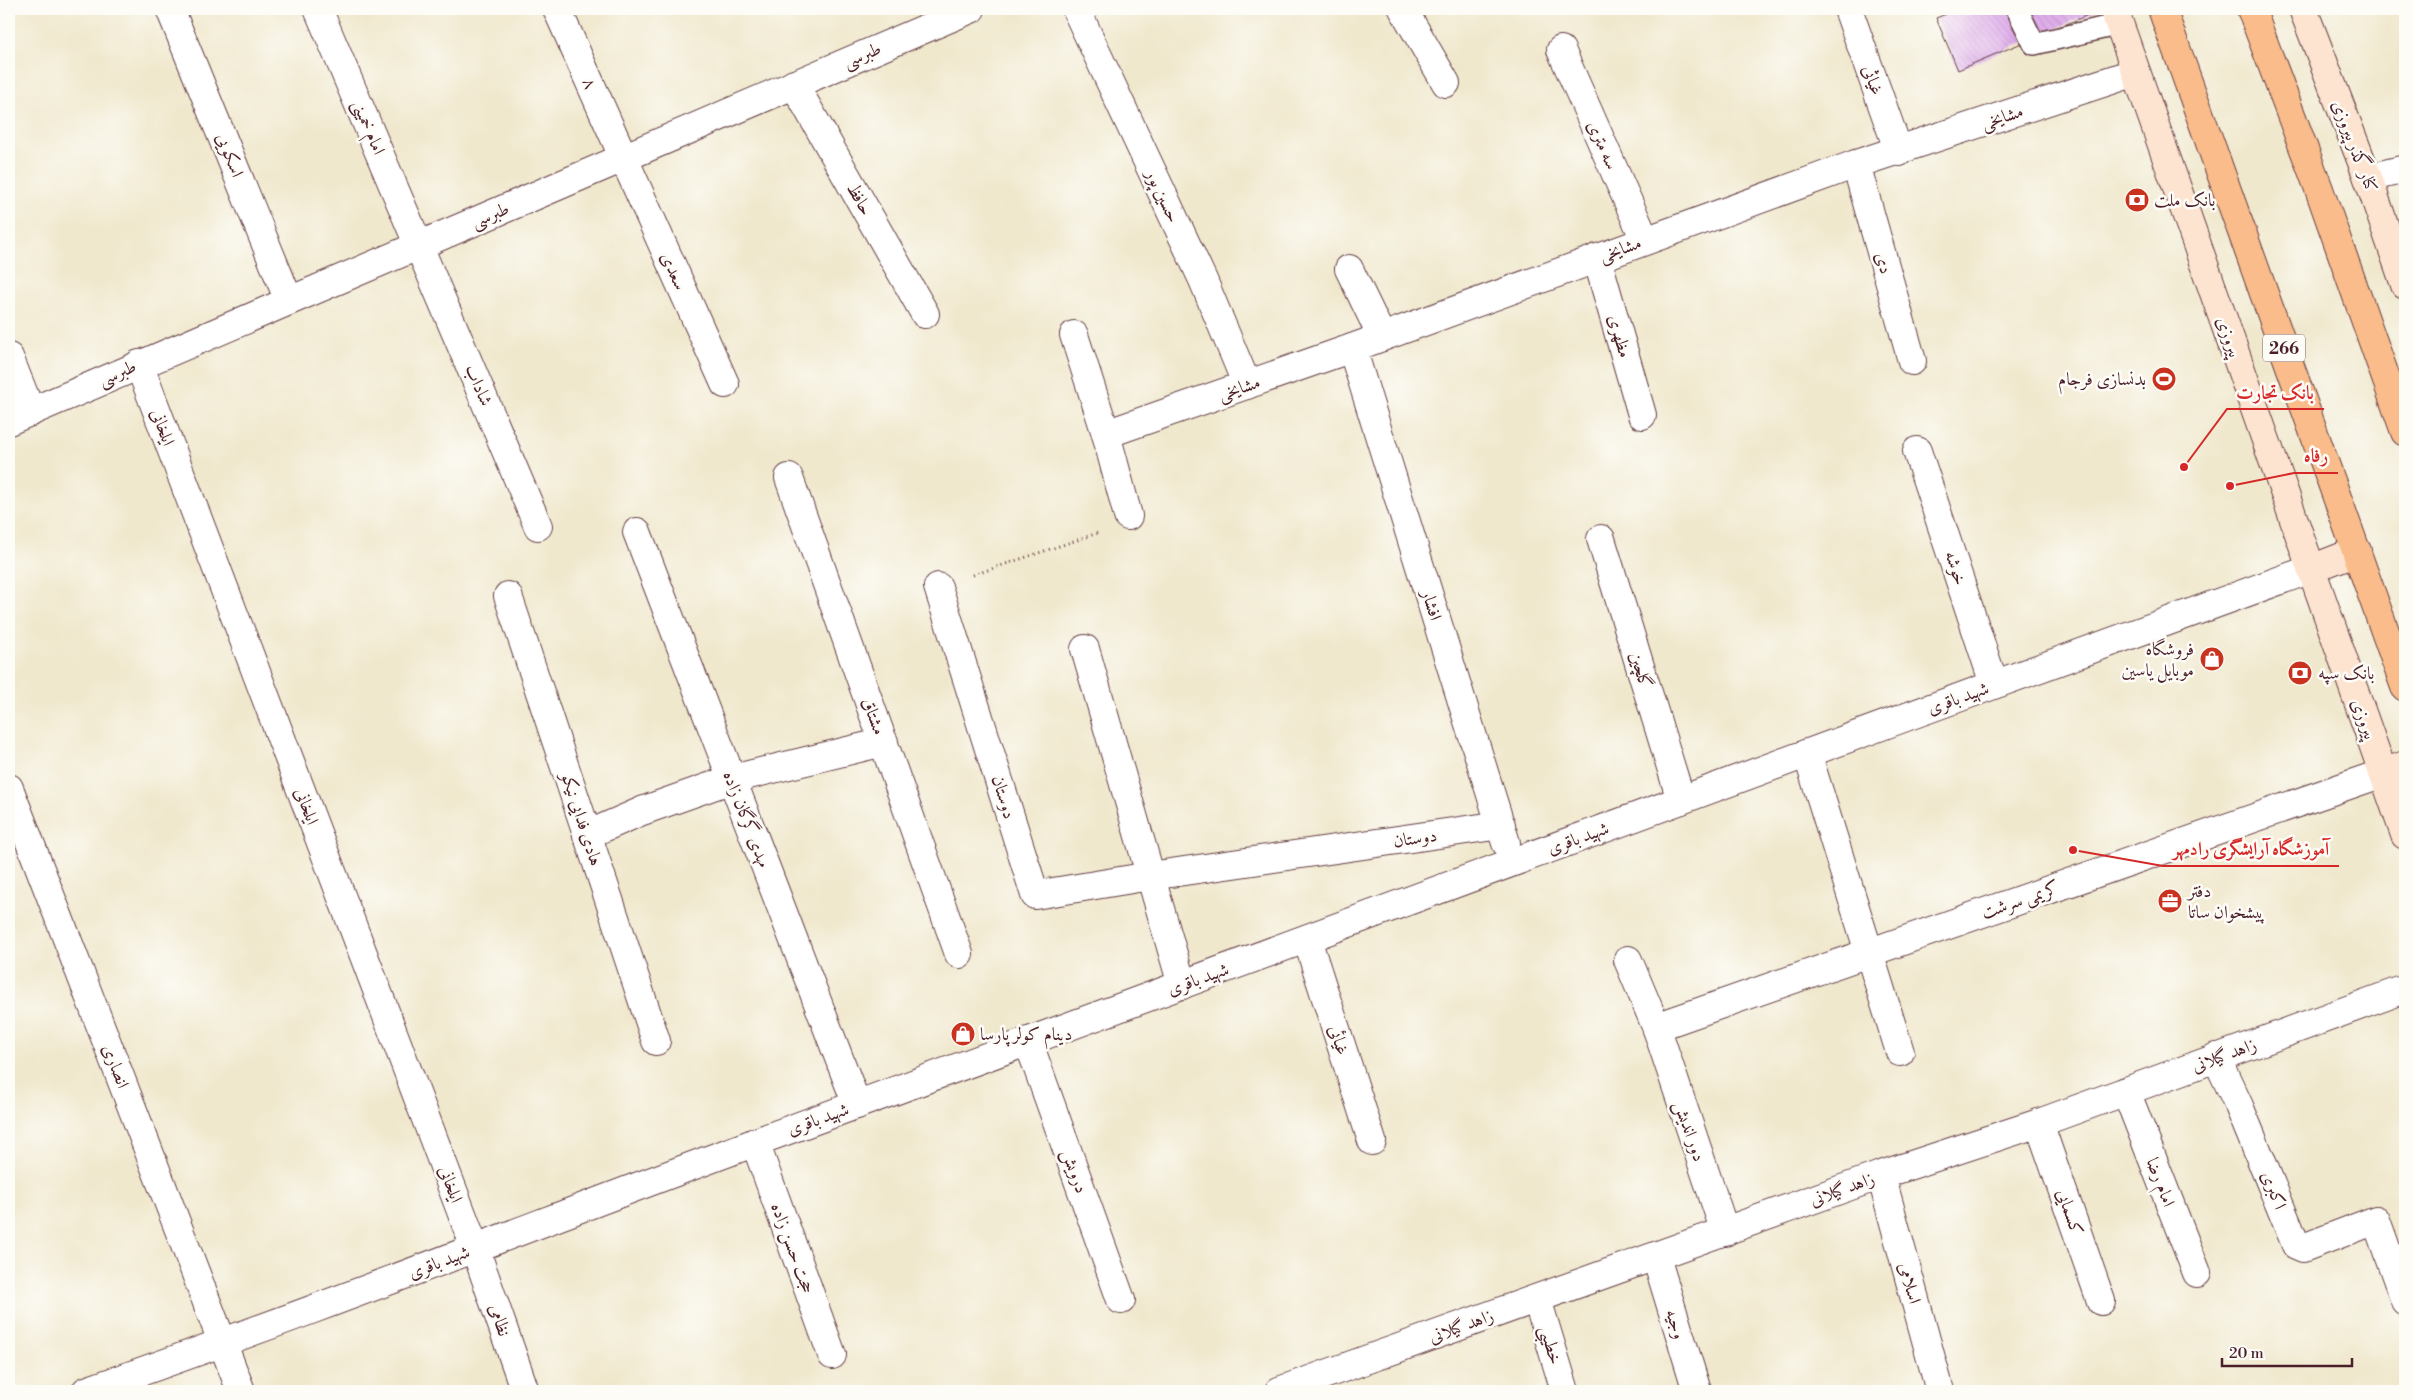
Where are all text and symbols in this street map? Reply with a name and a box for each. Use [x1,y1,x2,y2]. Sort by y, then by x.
street label: طبرسی [840,37,885,75]
street label: غیاثی [1857,62,1889,98]
street label: ۸ [577,74,602,93]
street label: امام خمینی [343,96,390,160]
street label: کنار گذر پیروزی [2325,96,2385,196]
street label: مشایخی [1978,100,2026,135]
street label: سه متری [1582,117,1624,173]
street label: اسکویی [210,130,249,181]
street label: حسین پور [1138,164,1185,227]
street label: حافظ [841,179,878,220]
bank icon: بانک ملت [2124,187,2150,213]
place label: بانک ملت [2154,189,2216,212]
street label: طبرسی [468,197,513,235]
street label: مشایخی [1596,231,1645,268]
street label: سعدی [655,249,692,294]
street label: دی [1869,249,1898,277]
street label: مظهری [1602,312,1637,360]
street label: پیروزی [2210,314,2247,362]
road number: 266 [2263,334,2305,362]
street label: طبرسی [95,355,140,393]
street label: شاداب [460,361,498,409]
sports icon: بدنسازی فرجام [2151,366,2177,392]
place label: بدنسازی فرجام [2058,368,2146,395]
street label: مشایخی [1215,371,1263,406]
callout: بانک تجارت [2227,375,2324,409]
text: بانک تجارت [2236,381,2314,405]
street label: ایلخانی [145,405,180,449]
callout: رفاه [2294,439,2338,473]
text: رفاه [2304,444,2329,468]
street label: خوشه [1939,548,1972,588]
street label: افشار [1415,585,1447,623]
place label: فروشگاه موبایل یاسین [2122,637,2194,683]
shop icon: فروشگاه موبایل یاسین [2199,646,2225,672]
street label: گلچین [1624,649,1657,691]
bank icon: بانک سپه [2287,660,2313,686]
place label: بانک سپه [2318,662,2374,685]
street label: شهید باقری [1924,677,1992,720]
street label: مشتاق [856,694,891,738]
street label: پیروزی [2345,696,2382,744]
street label: هادی فدایی نیکو [555,767,607,869]
street label: مهدی گرگان زاده [718,767,776,871]
street label: دوستان [986,773,1021,822]
street label: ایلخانی [289,784,324,828]
street label: شهید باقری [1544,817,1612,860]
street label: دوستان [1392,824,1439,853]
callout: آموزشگاه آرایشگری رادمهر [2163,832,2339,866]
text: آموزشگاه آرایشگری رادمهر [2171,836,2332,861]
street label: کریمی سرشت [1978,876,2062,925]
place label: دفتر پیشخوان ساتا [2186,880,2265,924]
office icon: دفتر پیشخوان ساتا [2157,888,2183,914]
street label: شهید باقری [1164,958,1232,1001]
shop icon: دینام کولر پارسا [950,1021,976,1047]
street label: غیائی [1323,1022,1354,1058]
place label: دینام کولر پارسا [980,1023,1072,1050]
street label: زاهد گیلانی [2189,1033,2260,1078]
street label: انصاری [97,1041,134,1092]
street label: شهید باقری [784,1098,852,1141]
street label: دور اندیش [1668,1098,1711,1165]
street label: درویش [1056,1146,1093,1196]
street label: امام رضا [2137,1154,2180,1212]
street label: ایلخانی [433,1162,468,1206]
street label: زاهد گیلانی [1807,1167,1878,1212]
street label: اکبری [2255,1168,2292,1213]
street label: کسمایی [2051,1186,2088,1238]
street label: حجت حسن زاده [765,1200,820,1297]
street label: شهید باقری [405,1240,473,1285]
street label: اسلامی [1893,1260,1926,1307]
street label: نظامی [483,1301,516,1340]
street label: زاهد گیلانی [1426,1304,1497,1349]
street label: وجیه [1660,1306,1691,1342]
street label: خطیبی [1531,1323,1567,1368]
scale bar [2222,1335,2352,1367]
text: 20 m [2229,1344,2264,1363]

